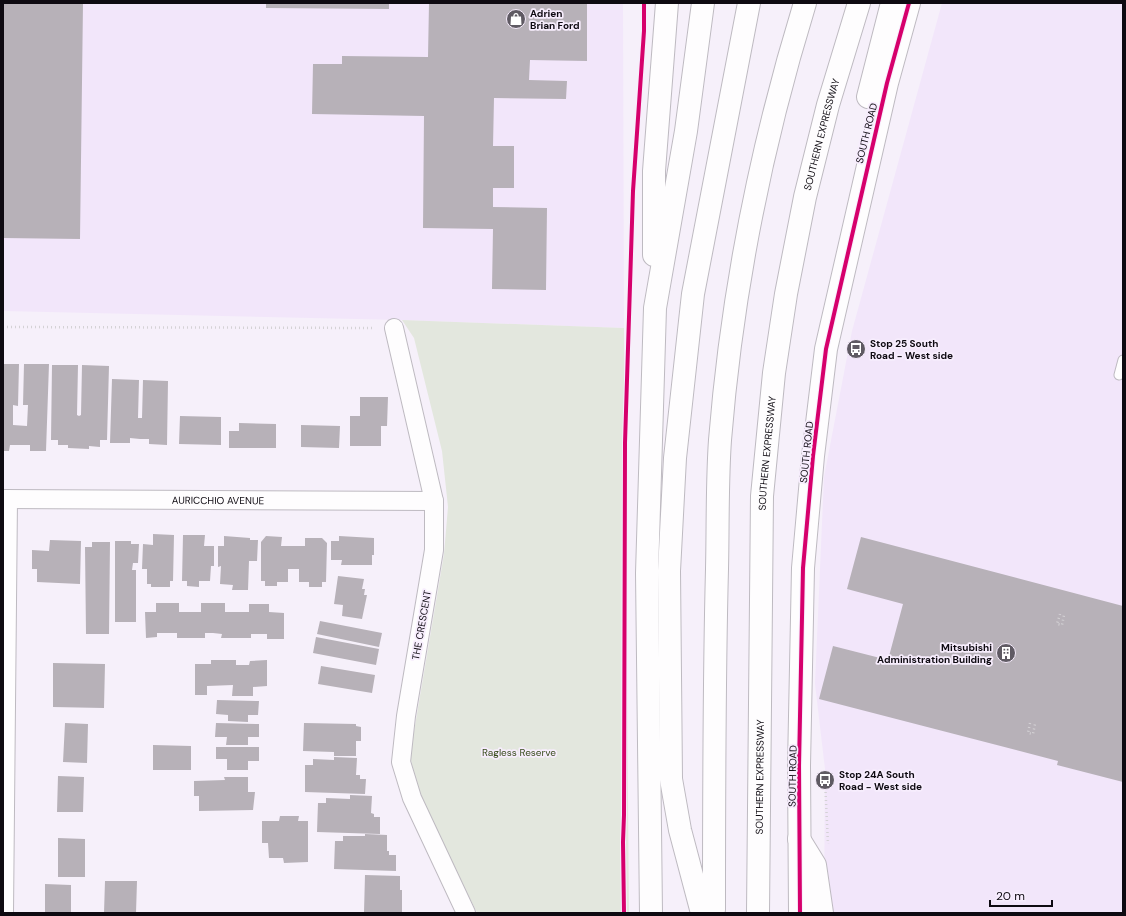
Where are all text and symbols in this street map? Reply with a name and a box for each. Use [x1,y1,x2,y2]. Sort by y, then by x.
place label: Adrien Brian Ford [530,7,580,32]
shop icon: Adrien Brian Ford [505,8,527,30]
street label: SOUTHERN EXPRESSWAY [801,77,843,192]
street label: SOUTH ROAD [853,101,880,165]
place label: Stop 25 South Road - West side [870,337,953,362]
bus stop icon: Stop 25 South Road - West side [845,338,867,360]
street label: SOUTHERN EXPRESSWAY [756,395,779,511]
street label: SOUTH ROAD [797,420,816,483]
street label: AURICCHIO AVENUE [172,494,265,507]
street label: THE CRESCENT [409,589,434,661]
place label: Mitsubishi Administration Building [877,641,992,666]
building icon: Mitsubishi Administration Building [995,642,1017,664]
street label: SOUTHERN EXPRESSWAY [753,719,767,835]
street label: SOUTH ROAD [785,745,800,807]
park label: Ragless Reserve [482,746,556,759]
place label: Stop 24A South Road - West side [839,768,922,793]
bus stop icon: Stop 24A South Road - West side [814,769,836,791]
scale bar [990,882,1052,908]
text: 20 m [996,888,1025,904]

